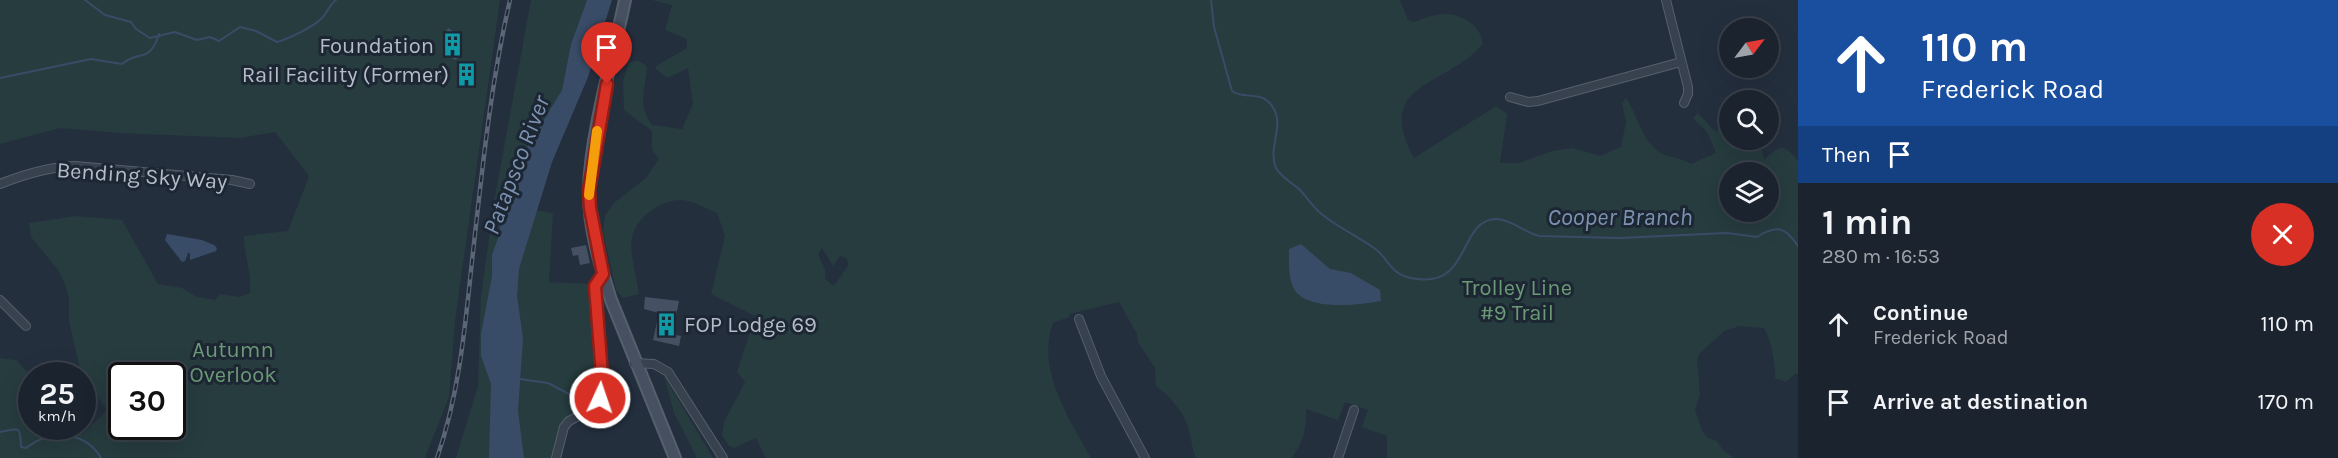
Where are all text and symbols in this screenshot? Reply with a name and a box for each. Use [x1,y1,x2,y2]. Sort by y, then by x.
north arrow [1719,18,1779,78]
map controls [1719,18,1779,222]
pin [581,22,632,84]
text: 110 m [1921,22,2028,72]
icon: ahead [1822,24,1900,102]
icon: arrive [590,31,623,64]
building icon: Foundation [439,32,465,58]
place label: Foundation [319,33,434,59]
building icon: Rail Facility (Former) [454,61,480,87]
place label: Rail Facility (Former) [242,62,449,88]
text: Frederick Road [1921,73,2104,105]
button: search [1719,90,1779,150]
water label: Patapsco River [477,91,556,238]
icon: arrive [1883,138,1916,171]
text: Then [1822,142,1871,168]
street label: Bending Sky Way [56,157,228,195]
button: layers [1719,162,1779,222]
text: 1 min [1822,201,1912,243]
water label: Cooper Branch [1547,203,1693,231]
button: close [2251,203,2314,266]
text: 280 m · 16:53 [1822,245,1940,268]
park label: Trolley Line #9 Trail [1462,275,1572,326]
text: Continue [1873,300,1968,326]
icon: ahead [1822,308,1855,341]
building icon: FOP Lodge 69 [653,311,679,337]
text: 110 m [2261,311,2314,337]
place label: FOP Lodge 69 [684,312,817,338]
text: Frederick Road [1873,326,2009,349]
park label: Autumn Overlook [189,337,277,388]
speed limit sign: 30 [108,362,186,440]
position arrow [568,366,632,430]
text: 25 [39,376,75,412]
icon: arrive [1822,386,1855,419]
text: Arrive at destination [1873,389,2088,415]
text: 170 m [2258,389,2314,415]
text: km/h [38,407,76,425]

